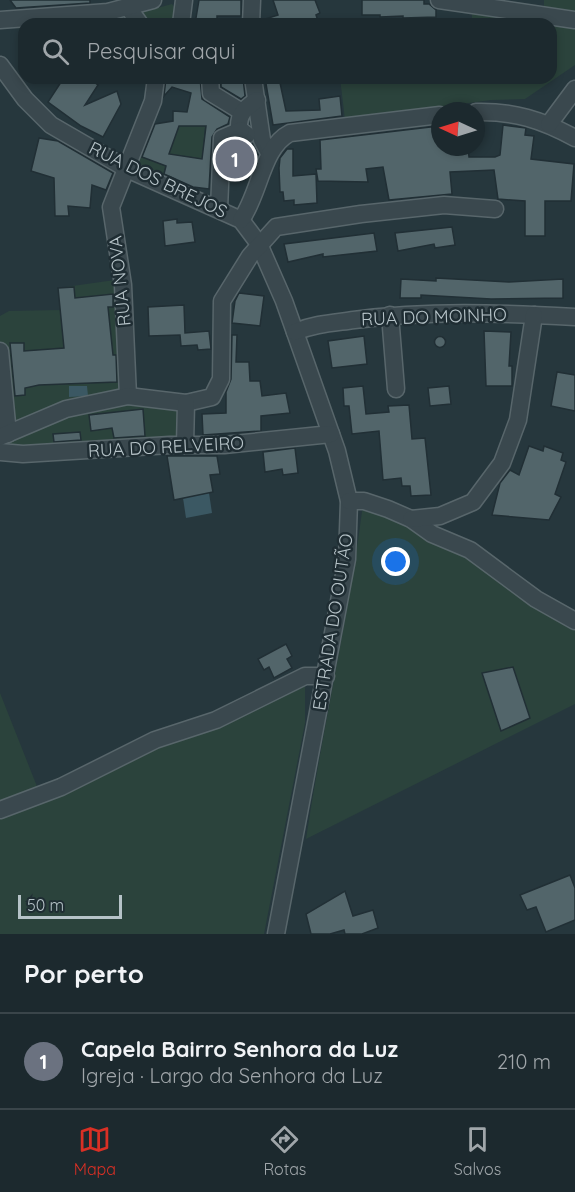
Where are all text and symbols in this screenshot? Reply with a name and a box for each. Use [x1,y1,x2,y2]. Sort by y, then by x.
search box [18,18,557,84]
icon: search [39,35,72,68]
text: Pesquisar aqui [87,37,235,65]
north arrow [431,102,485,156]
street label: RUA DOS BREJOS [85,136,231,223]
pin: 1 [216,136,254,182]
street label: RUA NOVA [103,234,136,327]
street label: RUA DO MOINHO [361,302,507,331]
street label: RUA DO RELVEIRO [87,431,245,462]
street label: ESTRADA DO OUTÃO [307,532,358,712]
your location [381,547,410,576]
scale bar [18,892,122,920]
text: 50 m [27,895,64,915]
text: Por perto [24,957,144,990]
text: Capela Bairro Senhora da Luz [81,1035,398,1063]
text: 1 [40,1049,47,1074]
text: 210 m [497,1049,551,1074]
text: Igreja · Largo da Senhora da Luz [81,1063,383,1088]
tab: Mapa [74,1123,116,1179]
tab: Rotas [263,1123,306,1179]
tab: Salvos [454,1123,501,1179]

